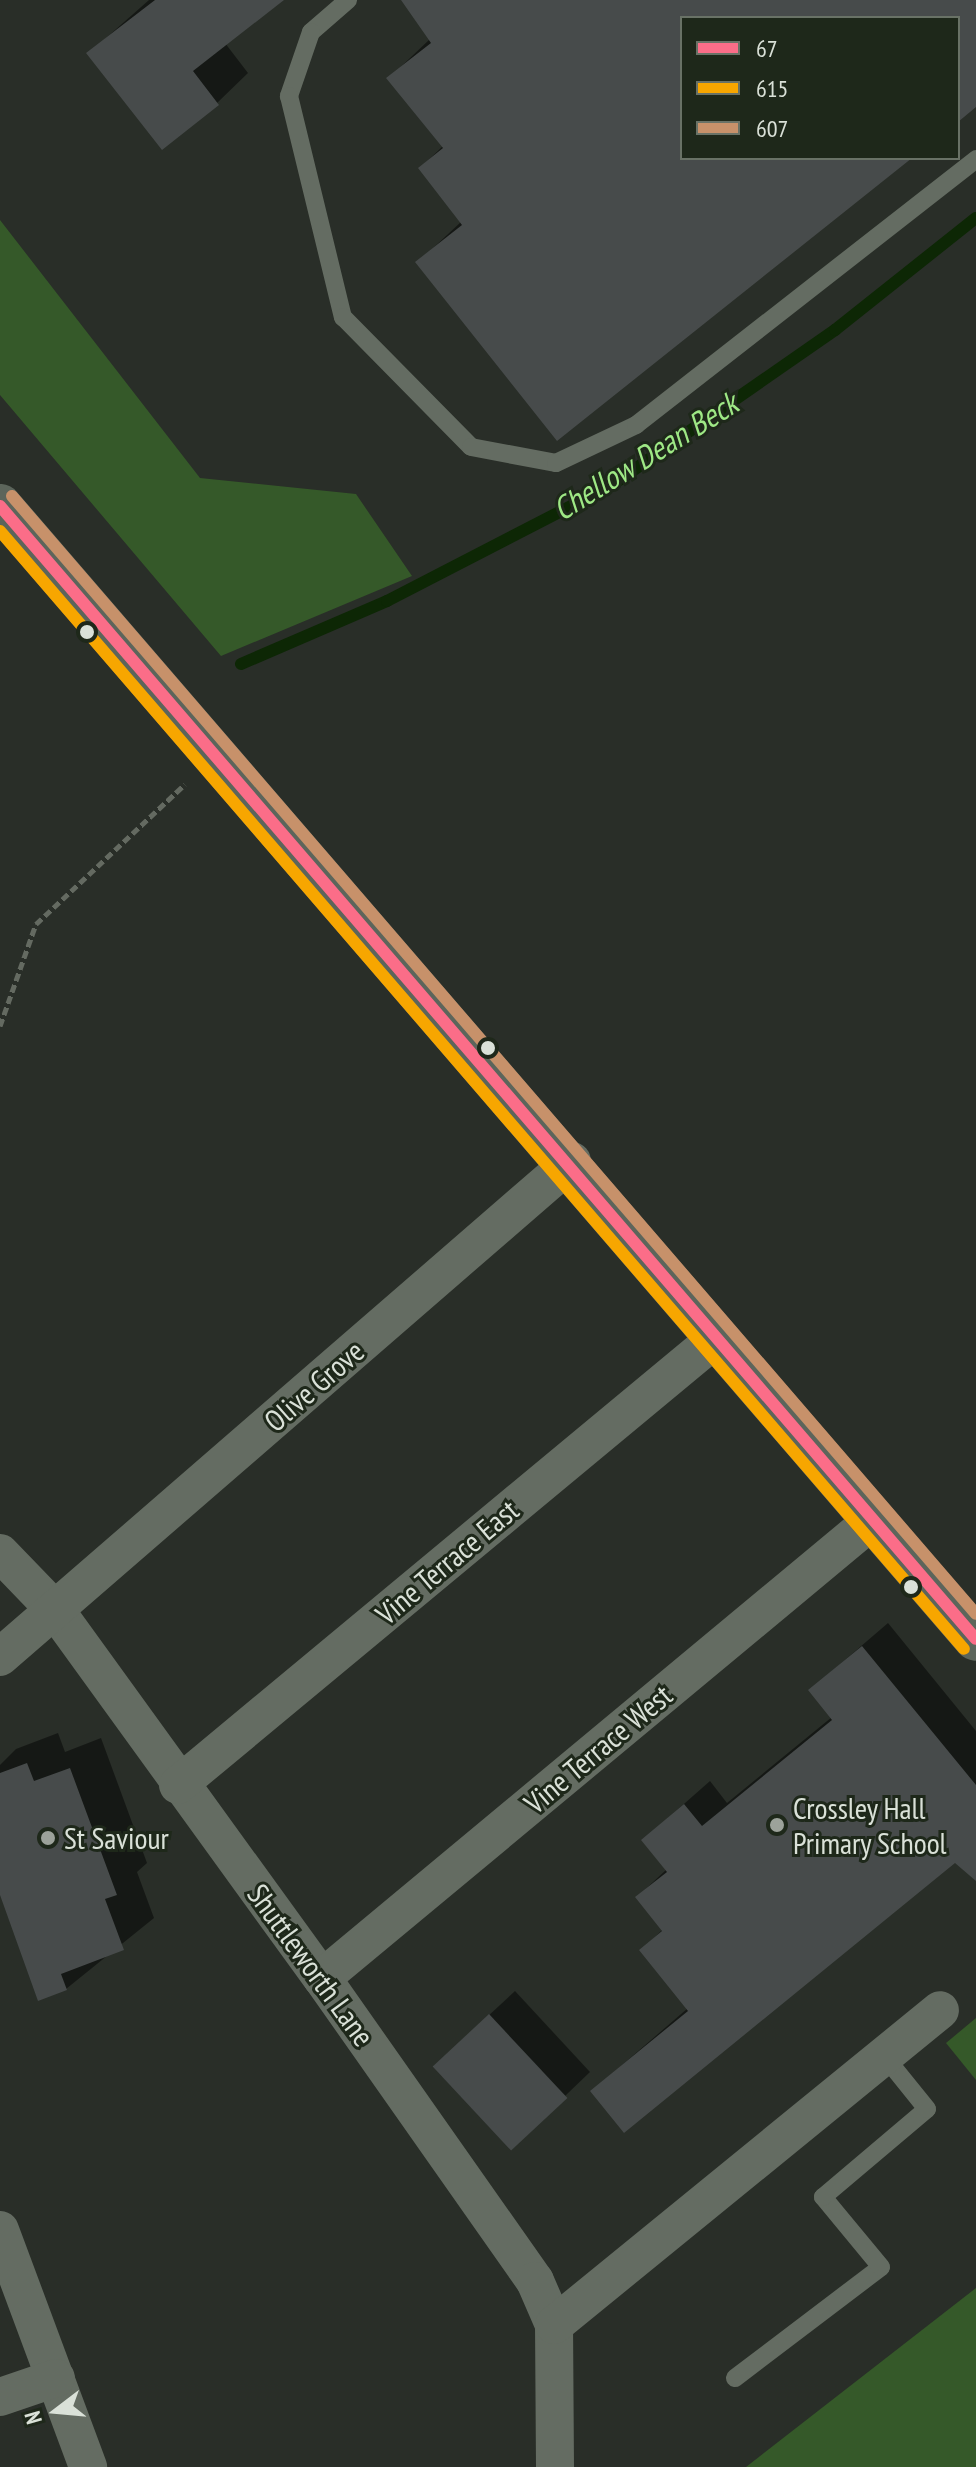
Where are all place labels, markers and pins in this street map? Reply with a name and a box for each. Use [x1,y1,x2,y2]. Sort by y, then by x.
unlabelled marker [79,624,95,640]
unlabelled marker [480,1040,496,1056]
unlabelled marker [903,1579,919,1595]
place label: Crossley Hall Primary School [793,1790,947,1860]
marker: Crossley Hall Primary School [768,1816,786,1834]
place label: St Saviour [64,1820,169,1856]
marker: St Saviour [39,1829,57,1847]

